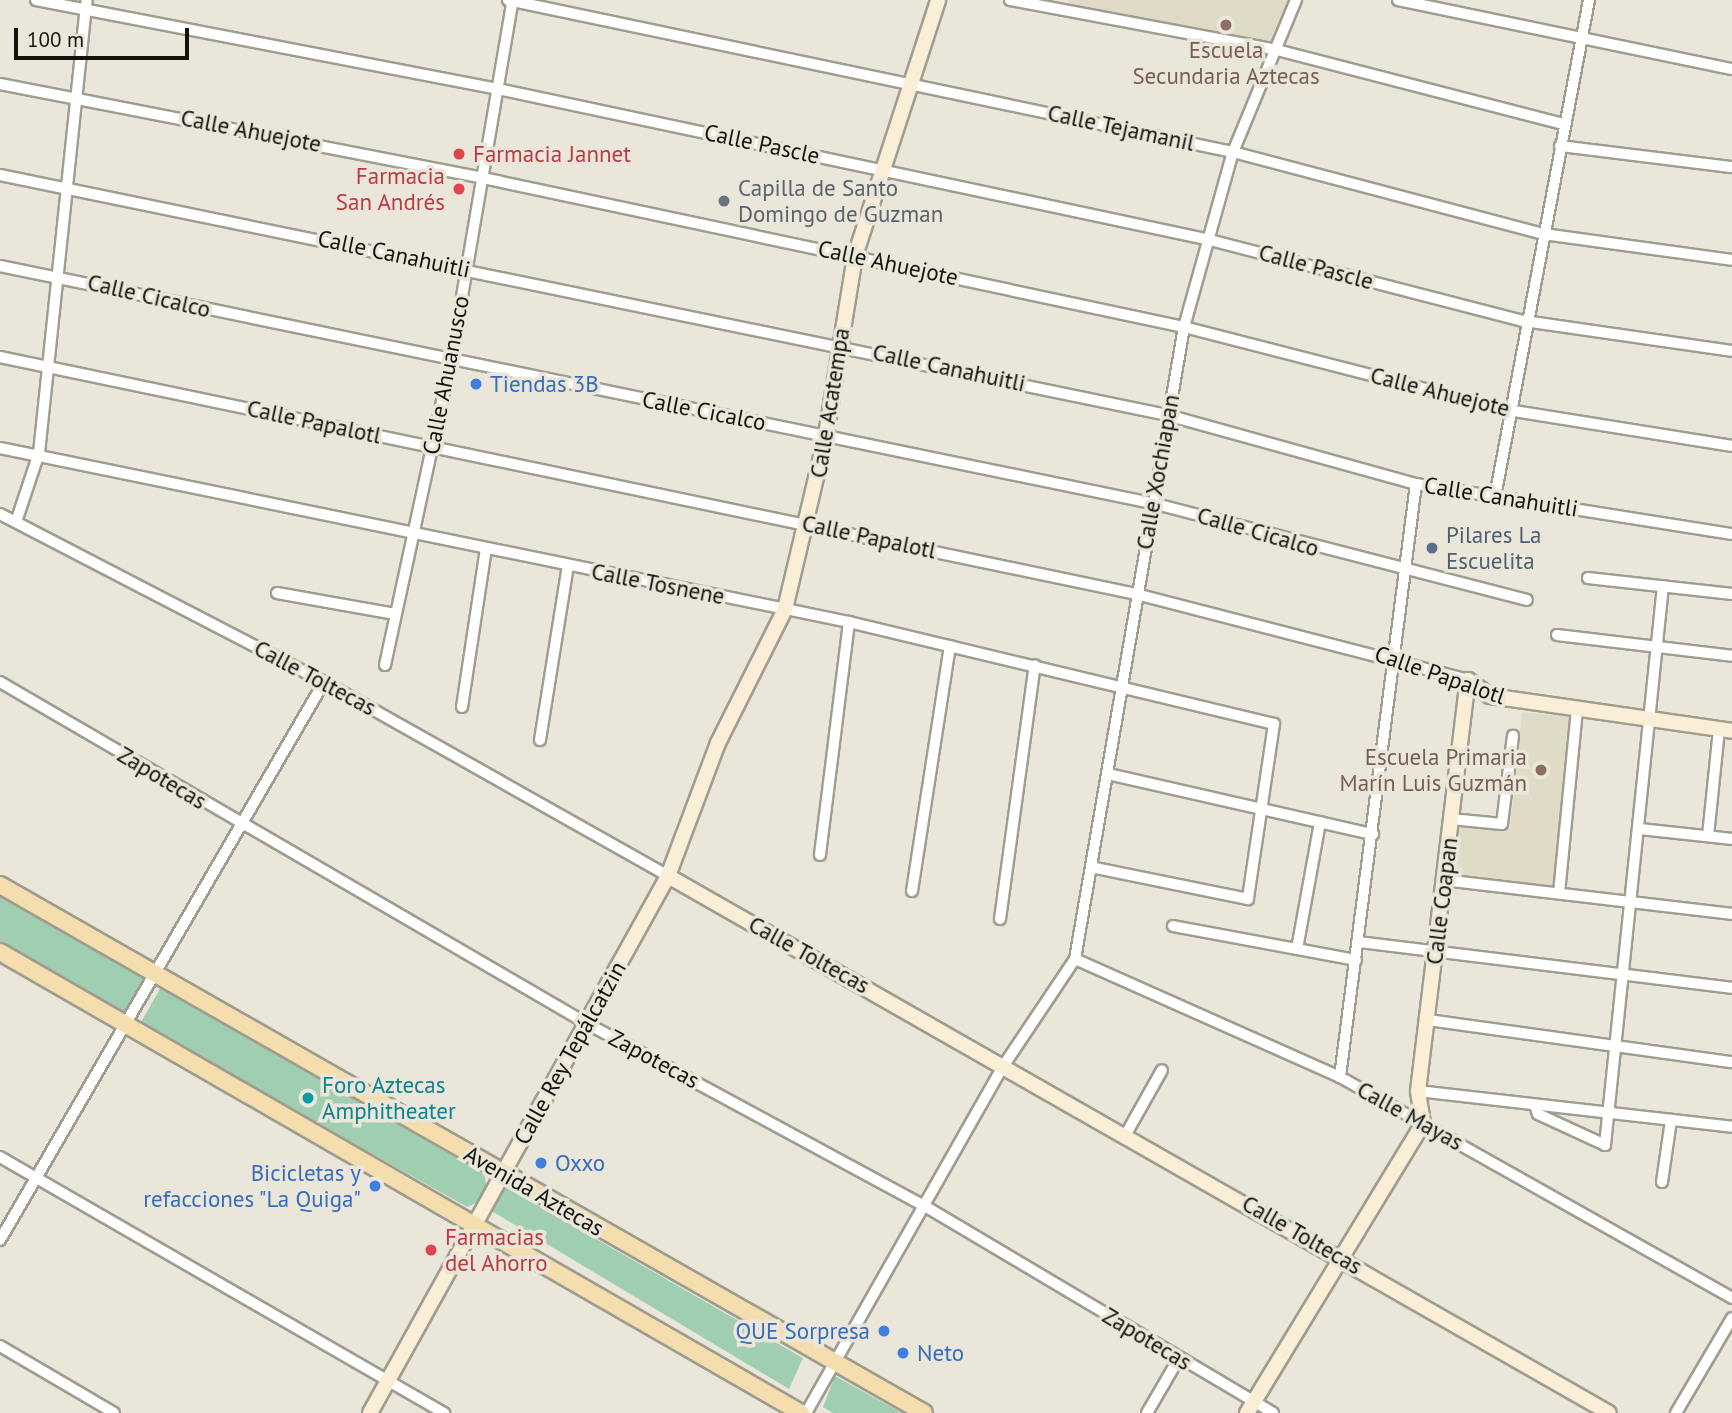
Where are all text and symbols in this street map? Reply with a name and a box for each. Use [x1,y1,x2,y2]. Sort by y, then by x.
scale bar [18,14,192,58]
marker: Escuela Secundaria Aztecas [1218,17,1234,33]
text: 100 m [27,26,84,53]
place label: Escuela Secundaria Aztecas [1132,36,1320,90]
street label: Calle Tejamanil [1045,99,1197,157]
street label: Calle Ahuejote [178,104,324,158]
street label: Calle Pascle [702,118,822,170]
place label: Farmacia Jannet [473,140,631,168]
marker: Farmacia Jannet [451,146,467,162]
place label: Farmacia San Andrés [335,162,445,216]
place label: Capilla de Santo Domingo de Guzman [738,174,943,228]
marker: Farmacia San Andrés [451,181,467,197]
marker: Capilla de Santo Domingo de Guzman [716,193,732,209]
street label: Calle Canahuitli [315,224,473,284]
street label: Calle Ahuejote [815,235,961,291]
street label: Calle Pascle [1256,238,1376,296]
street label: Calle Cicalco [85,268,213,324]
street label: Calle Ahuanusco [417,293,475,457]
street label: Calle Acatempa [804,326,856,480]
street label: Calle Canahuitli [870,338,1028,398]
street label: Calle Ahuejote [1367,361,1513,423]
place label: Tiendas 3B [490,370,599,398]
marker: Tiendas 3B [468,376,484,392]
street label: Calle Cicalco [640,385,768,437]
street label: Calle Xochiapan [1131,392,1185,552]
street label: Calle Papalotl [244,394,384,450]
street label: Calle Canahuitli [1422,471,1580,523]
street label: Calle Cicalco [1194,501,1322,563]
street label: Calle Papalotl [799,509,939,565]
place label: Pilares La Escuelita [1446,521,1541,575]
marker: Pilares La Escuelita [1424,540,1440,556]
street label: Calle Tosnene [589,558,727,610]
street label: Calle Toltecas [249,634,381,722]
street label: Calle Papalotl [1371,640,1509,710]
street label: Zapotecas [113,741,211,815]
place label: Escuela Primaria Marín Luis Guzmán [1339,743,1527,797]
marker: Escuela Primaria Marín Luis Guzmán [1533,762,1549,778]
street label: Calle Coapan [1421,836,1463,966]
street label: Calle Toltecas [743,910,875,1000]
street label: Calle Rey Tepálcatzin [508,956,632,1150]
street label: Zapotecas [604,1024,704,1094]
place label: Foro Aztecas Amphitheater [322,1071,456,1125]
street label: Calle Mayas [1352,1076,1468,1156]
marker: Foro Aztecas Amphitheater [300,1090,316,1106]
street label: Avenida Aztecas [459,1140,609,1242]
place label: Oxxo [555,1149,605,1177]
marker: Oxxo [533,1155,549,1171]
place label: Bicicletas y refacciones "La Quiga" [142,1159,361,1213]
marker: Bicicletas y refacciones "La Quiga" [367,1178,383,1194]
street label: Calle Toltecas [1237,1189,1367,1281]
place label: Farmacias del Ahorro [445,1223,548,1277]
marker: Farmacias del Ahorro [423,1242,439,1258]
street label: Zapotecas [1098,1302,1196,1376]
place label: QUE Sorpresa [735,1317,870,1345]
marker: QUE Sorpresa [876,1323,892,1339]
place label: Neto [917,1339,964,1367]
marker: Neto [895,1345,911,1361]

